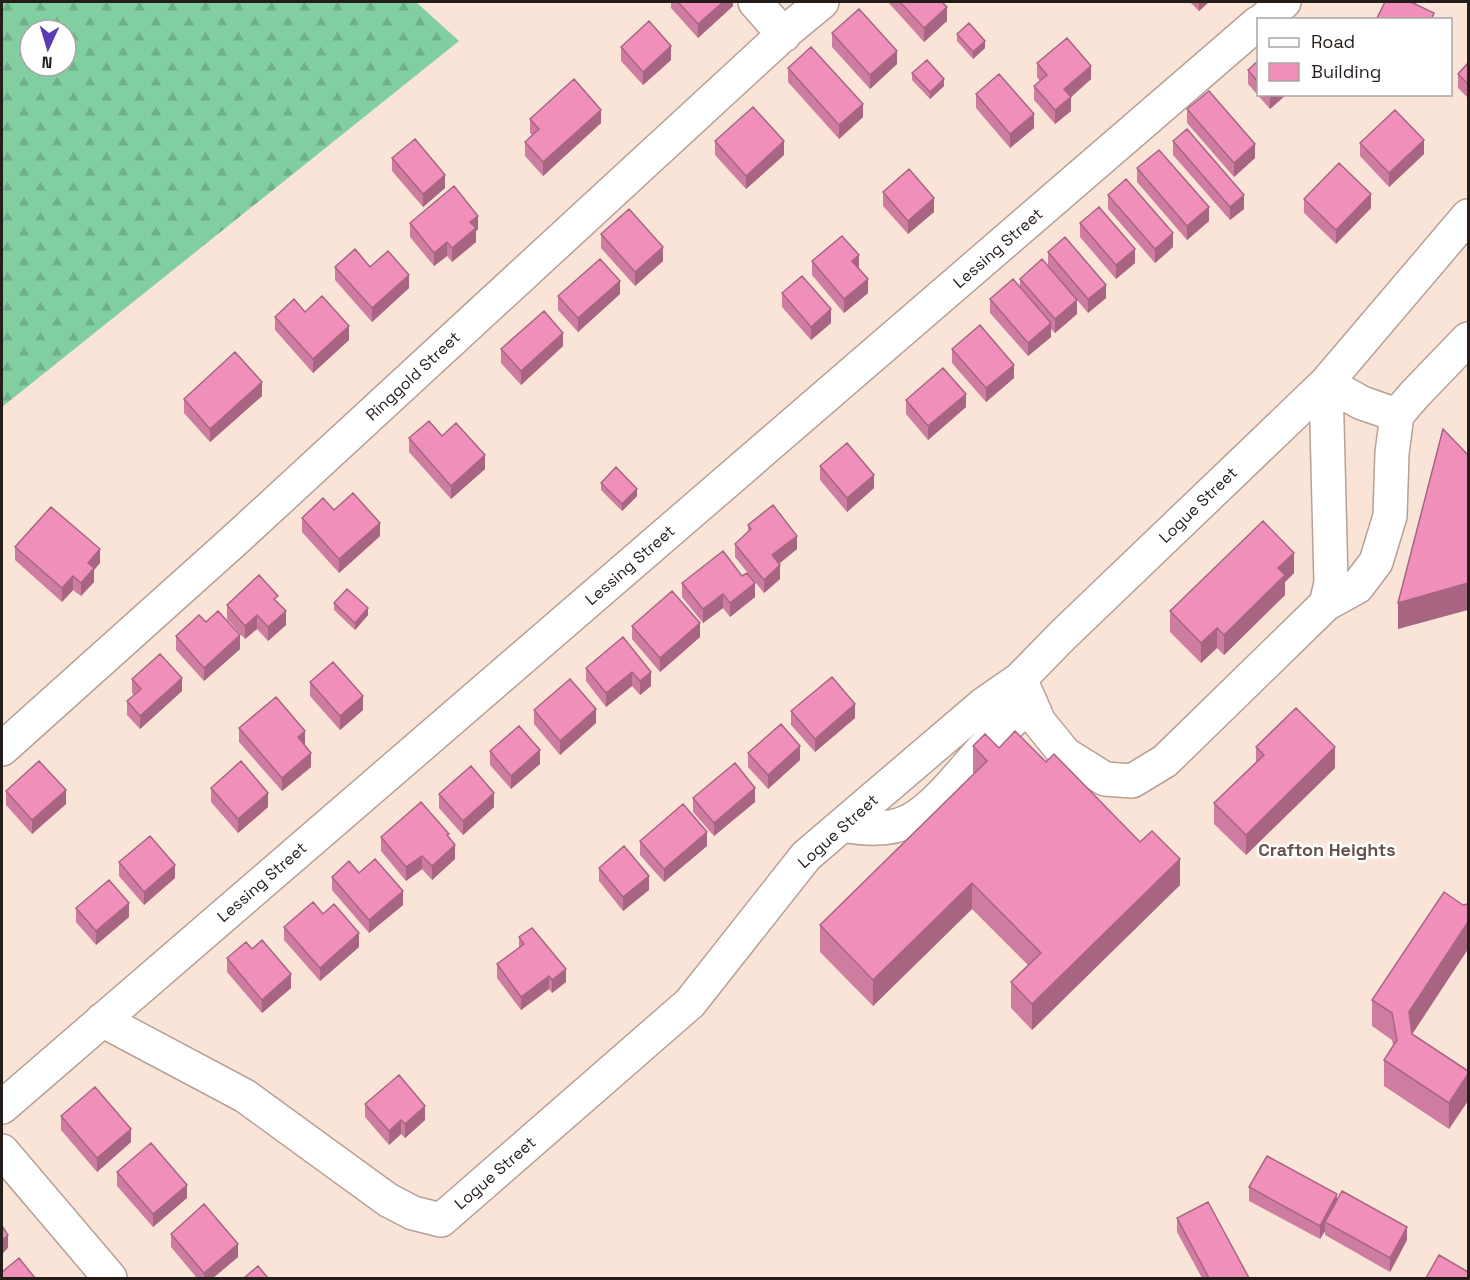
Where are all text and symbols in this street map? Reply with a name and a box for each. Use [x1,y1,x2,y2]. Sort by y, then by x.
north arrow [18,18,78,78]
legend [1257,18,1452,96]
text: Road [1311,30,1355,53]
text: N [41,52,53,73]
text: Building [1311,60,1381,83]
street label: Lessing Street [949,203,1047,293]
street label: Ringgold Street [361,327,465,425]
street label: Logue Street [1154,462,1242,548]
street label: Lessing Street [581,520,679,610]
street label: Logue Street [793,789,883,873]
street label: Lessing Street [213,837,311,927]
district label: Crafton Heights [1258,838,1396,861]
street label: Logue Street [450,1132,540,1214]

